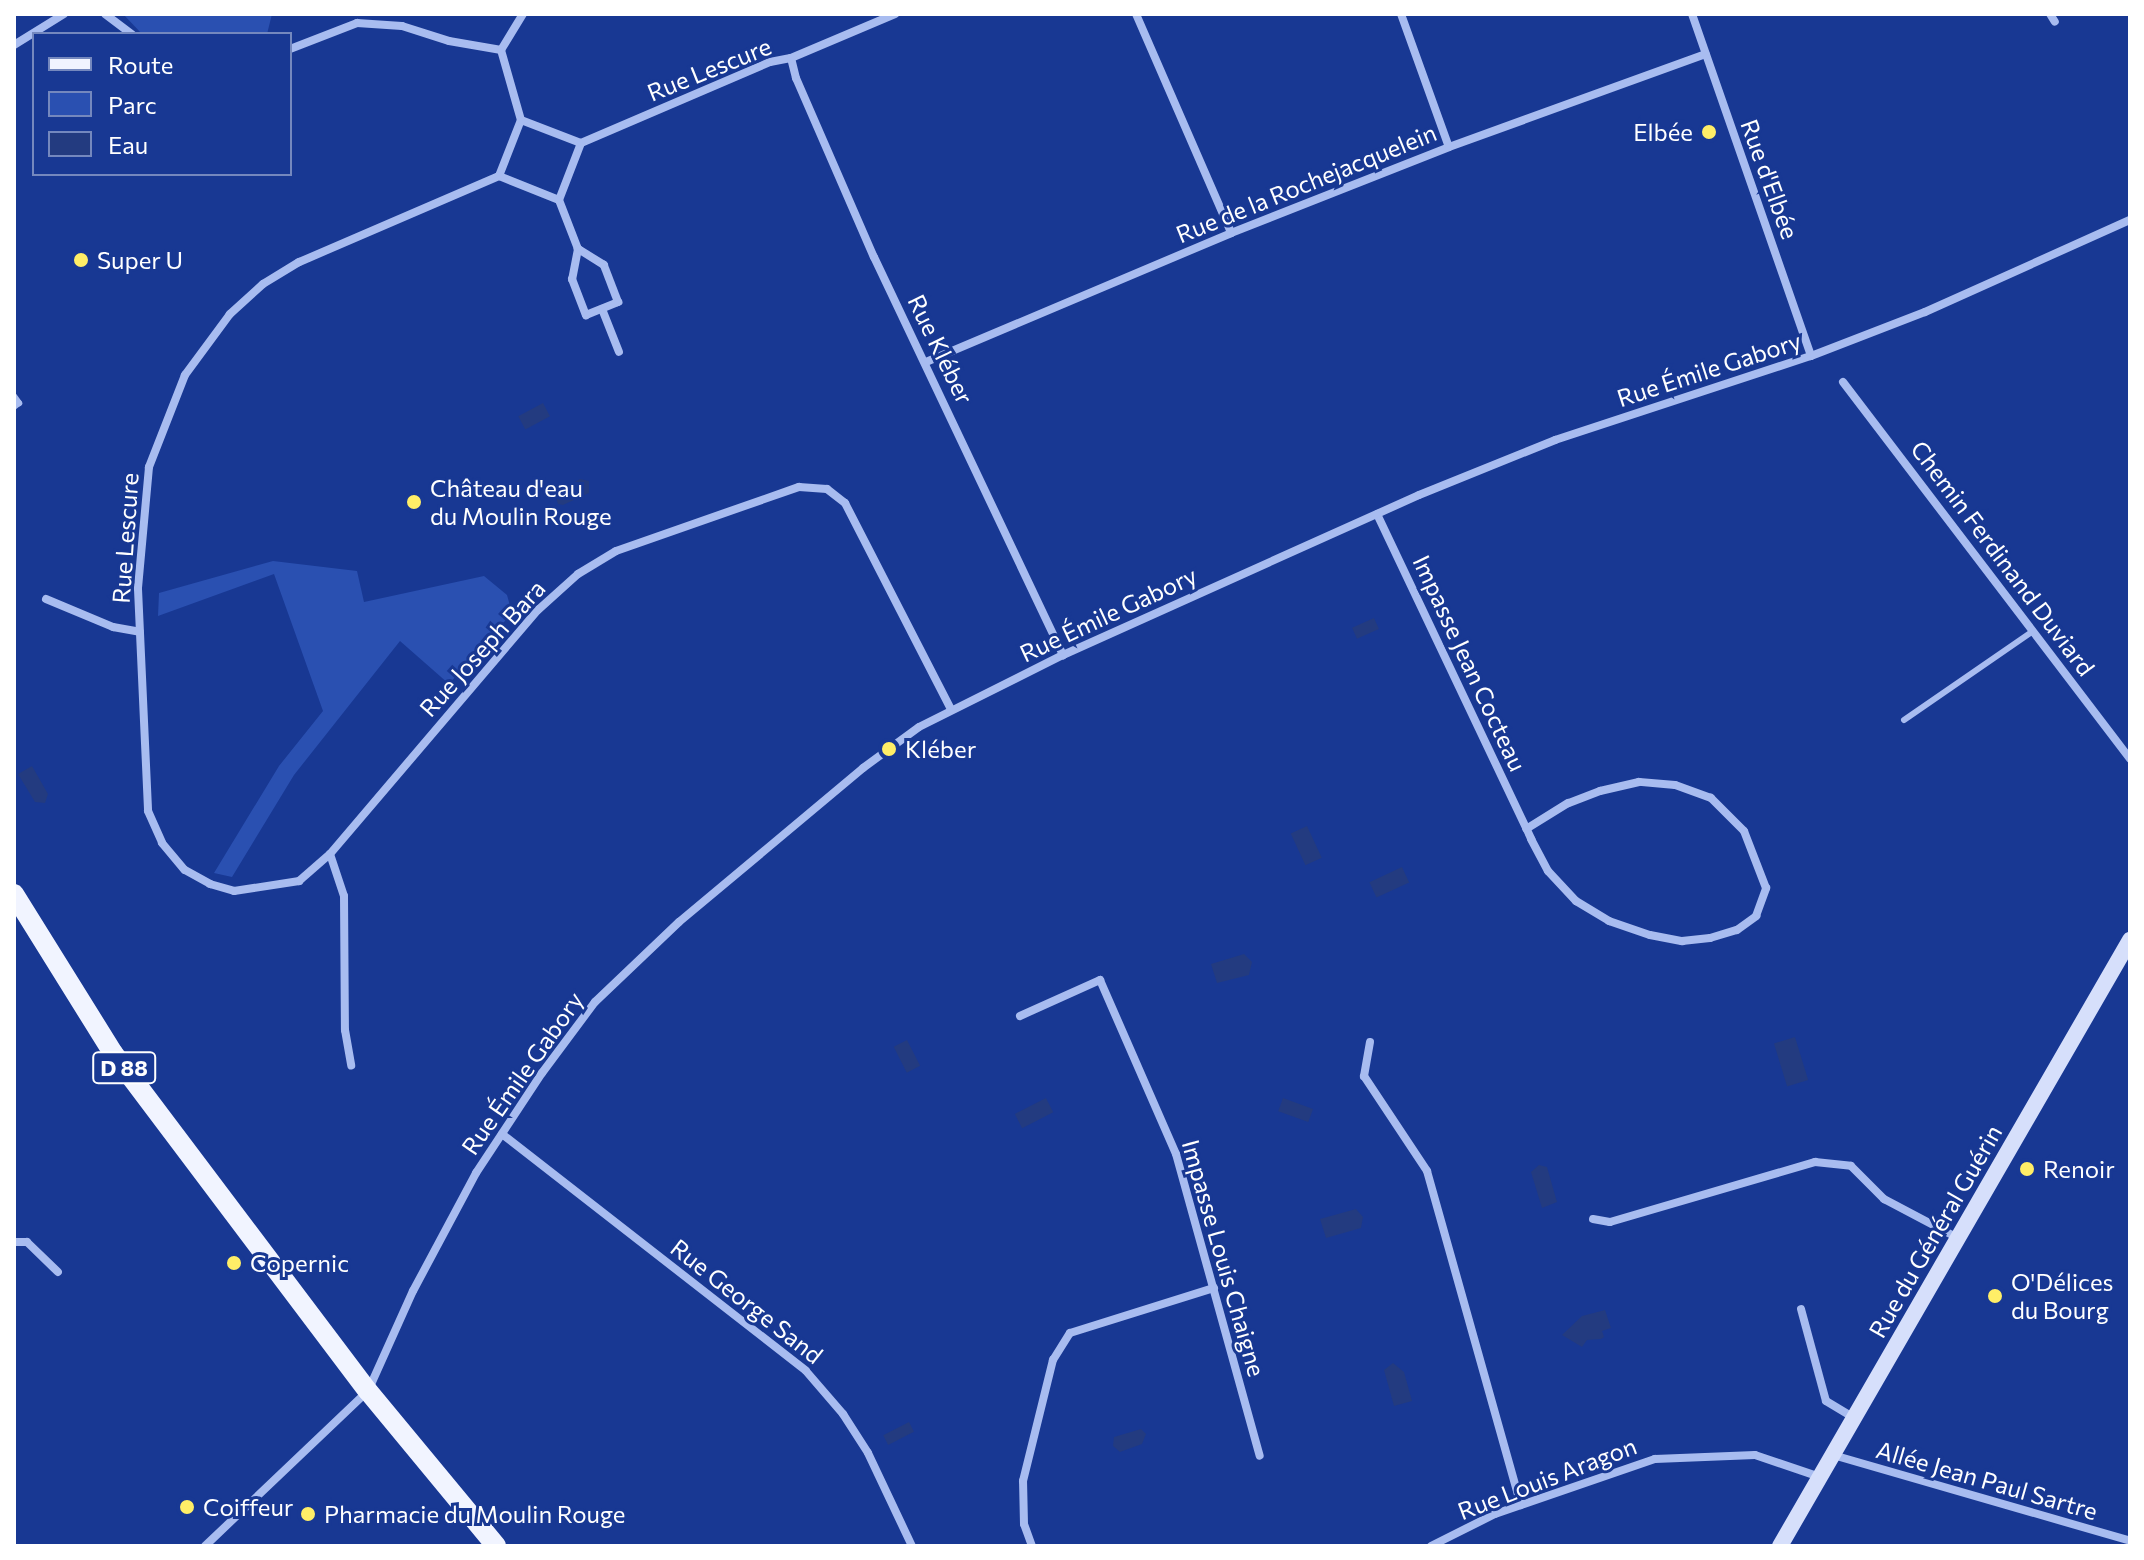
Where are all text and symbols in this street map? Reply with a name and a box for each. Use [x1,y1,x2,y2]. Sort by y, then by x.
street label: Rue Lescure [643,31,775,107]
legend [32,32,292,176]
text: Route [108,50,173,79]
text: Parc [108,90,157,119]
street label: Rue d'Elbée [1735,115,1805,243]
street label: Rue de la Rochejacquelein [1172,118,1440,248]
place label: Elbée [1633,118,1693,146]
marker: Elbée [1700,123,1718,141]
text: Eau [108,130,148,159]
place label: Super U [97,246,183,274]
marker: Super U [72,251,90,269]
street label: Rue Kléber [902,290,980,408]
street label: Rue Émile Gabory [1613,326,1805,412]
street label: Chemin Ferdinand Duviard [1905,435,2101,681]
street label: Rue Lescure [106,472,144,604]
place label: Château d'eau du Moulin Rouge [430,474,612,530]
marker: Château d'eau du Moulin Rouge [405,493,423,511]
street label: Impasse Jean Cocteau [1407,550,1533,776]
street label: Rue Émile Gabory [1015,560,1201,668]
street label: Rue Joseph Bara [413,574,551,722]
place label: Kléber [905,735,976,763]
marker: Kléber [880,740,898,758]
street label: Rue Émile Gabory [455,986,589,1160]
road number: D 88 [92,1050,156,1086]
street label: Rue du Général Guérin [1862,1119,2008,1343]
street label: Impasse Louis Chaigne [1176,1136,1272,1380]
place label: Renoir [2043,1155,2115,1183]
marker: Renoir [2018,1160,2036,1178]
street label: Rue George Sand [665,1233,829,1369]
place label: Copernic [250,1249,349,1277]
marker: Copernic [225,1254,243,1272]
place label: O'Délices du Bourg [2011,1268,2114,1324]
marker: O'Délices du Bourg [1986,1287,2004,1305]
street label: Rue Louis Aragon [1454,1431,1640,1525]
street label: Allée Jean Paul Sartre [1873,1435,2101,1525]
place label: Coiffeur [203,1493,293,1521]
marker: Coiffeur [178,1498,196,1516]
place label: Pharmacie du Moulin Rouge [324,1500,625,1528]
marker: Pharmacie du Moulin Rouge [299,1505,317,1523]

